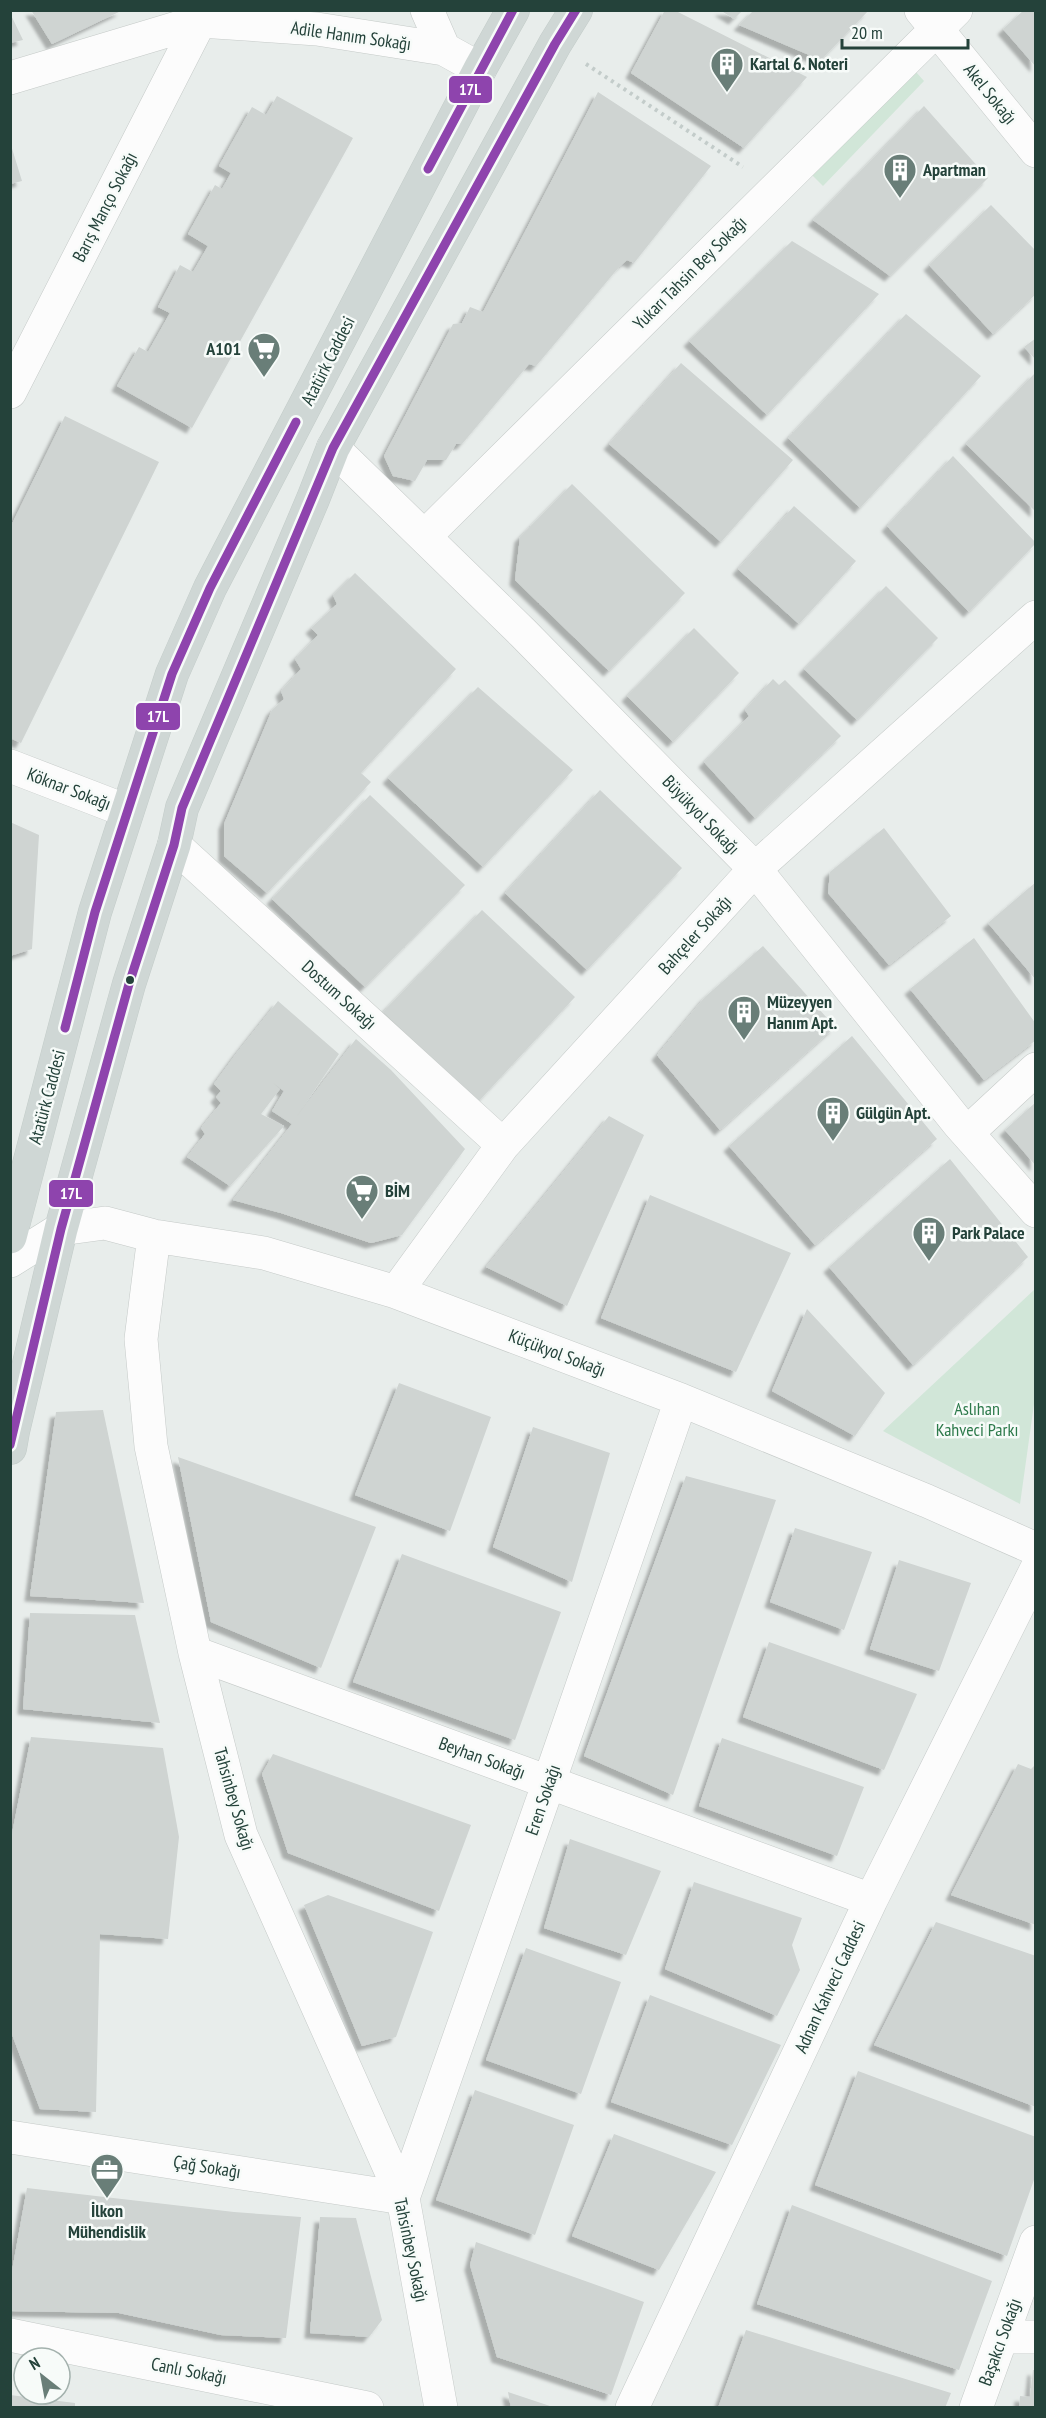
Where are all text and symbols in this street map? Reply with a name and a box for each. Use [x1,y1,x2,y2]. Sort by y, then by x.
scale bar [842,12,968,50]
street label: Adile Hanım Sokağı [289,16,413,55]
text: 20 m [851,21,883,44]
building icon: Kartal 6. Noteri [709,46,745,93]
place label: Kartal 6. Noteri [750,52,848,75]
street label: Akel Sokağı [959,58,1022,129]
line badge: 17L [448,75,493,104]
text: 17L [459,79,481,99]
street label: Barış Manço Sokağı [67,148,142,265]
building icon: Apartman [882,152,918,199]
place label: Apartman [922,158,986,181]
street label: Yukarı Tahsin Bey Sokağı [628,211,751,334]
street label: Atatürk Caddesi [295,312,360,409]
supermarket icon: A101 [246,331,282,378]
place label: A101 [205,337,241,360]
line badge: 17L [135,702,181,731]
text: 17L [147,706,169,726]
street label: Köknar Sokağı [24,762,114,815]
street label: Büyükyol Sokağı [658,770,745,859]
street label: Bahçeler Sokağı [653,890,736,979]
street label: Dostum Sokağı [297,955,382,1034]
unlabelled marker [124,974,136,986]
place label: Müzeyyen Hanım Apt. [767,990,837,1034]
building icon: Müzeyyen Hanım Apt. [726,994,762,1041]
street label: Atatürk Caddesi [23,1047,70,1147]
building icon: Gülgün Apt. [815,1095,851,1142]
place label: Gülgün Apt. [856,1101,931,1124]
supermarket icon: BİM [344,1173,380,1220]
line badge: 17L [48,1179,94,1208]
place label: BİM [385,1179,410,1202]
text: 17L [60,1183,82,1203]
building icon: Park Palace [911,1215,947,1262]
place label: Park Palace [952,1221,1025,1244]
street label: Küçükyol Sokağı [506,1324,609,1382]
park label: Aslıhan Kahveci Parkı [936,1397,1018,1441]
street label: Beyhan Sokağı [436,1731,529,1784]
street label: Tahsinbey Sokağı [209,1745,260,1853]
street label: Eren Sokağı [520,1762,565,1838]
street label: Adnan Kahveci Caddesi [789,1917,870,2057]
street label: Çağ Sokağı [172,2150,243,2183]
office icon: İlkon Mühendislik [89,2152,125,2199]
street label: Tahsinbey Sokağı [389,2196,434,2304]
place label: İlkon Mühendislik [68,2199,147,2243]
street label: Başakcı Sokağı [973,2295,1026,2389]
north arrow [12,2346,72,2406]
text: N [25,2352,43,2374]
street label: Canlı Sokağı [149,2352,229,2389]

